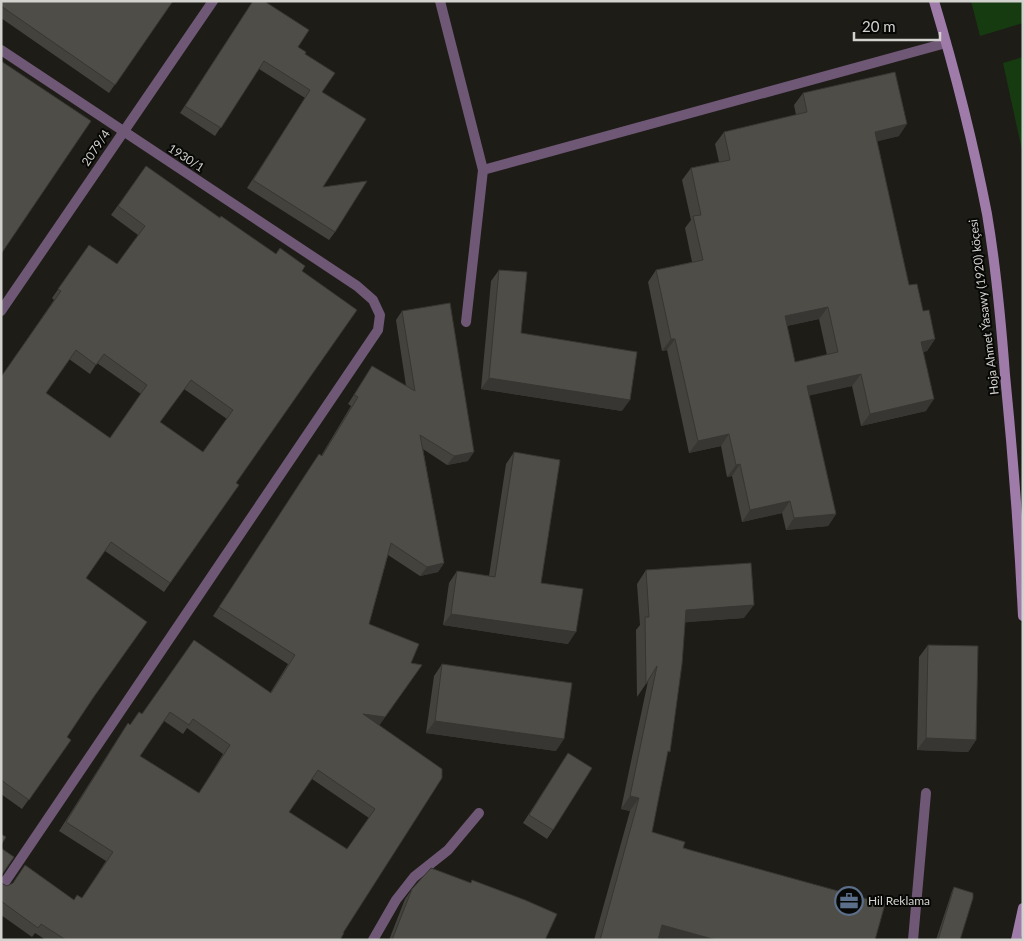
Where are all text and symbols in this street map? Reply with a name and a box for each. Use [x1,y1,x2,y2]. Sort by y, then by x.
scale bar [854,10,940,42]
text: 20 m [862,17,896,35]
street label: 2079/4 [78,127,113,169]
street label: 1930/1 [165,140,207,175]
street label: Hoja Ahmet Ýasawy (1920) köçesi [965,218,1002,396]
office icon: Hil Reklama [834,886,864,916]
place label: Hil Reklama [868,893,930,908]

